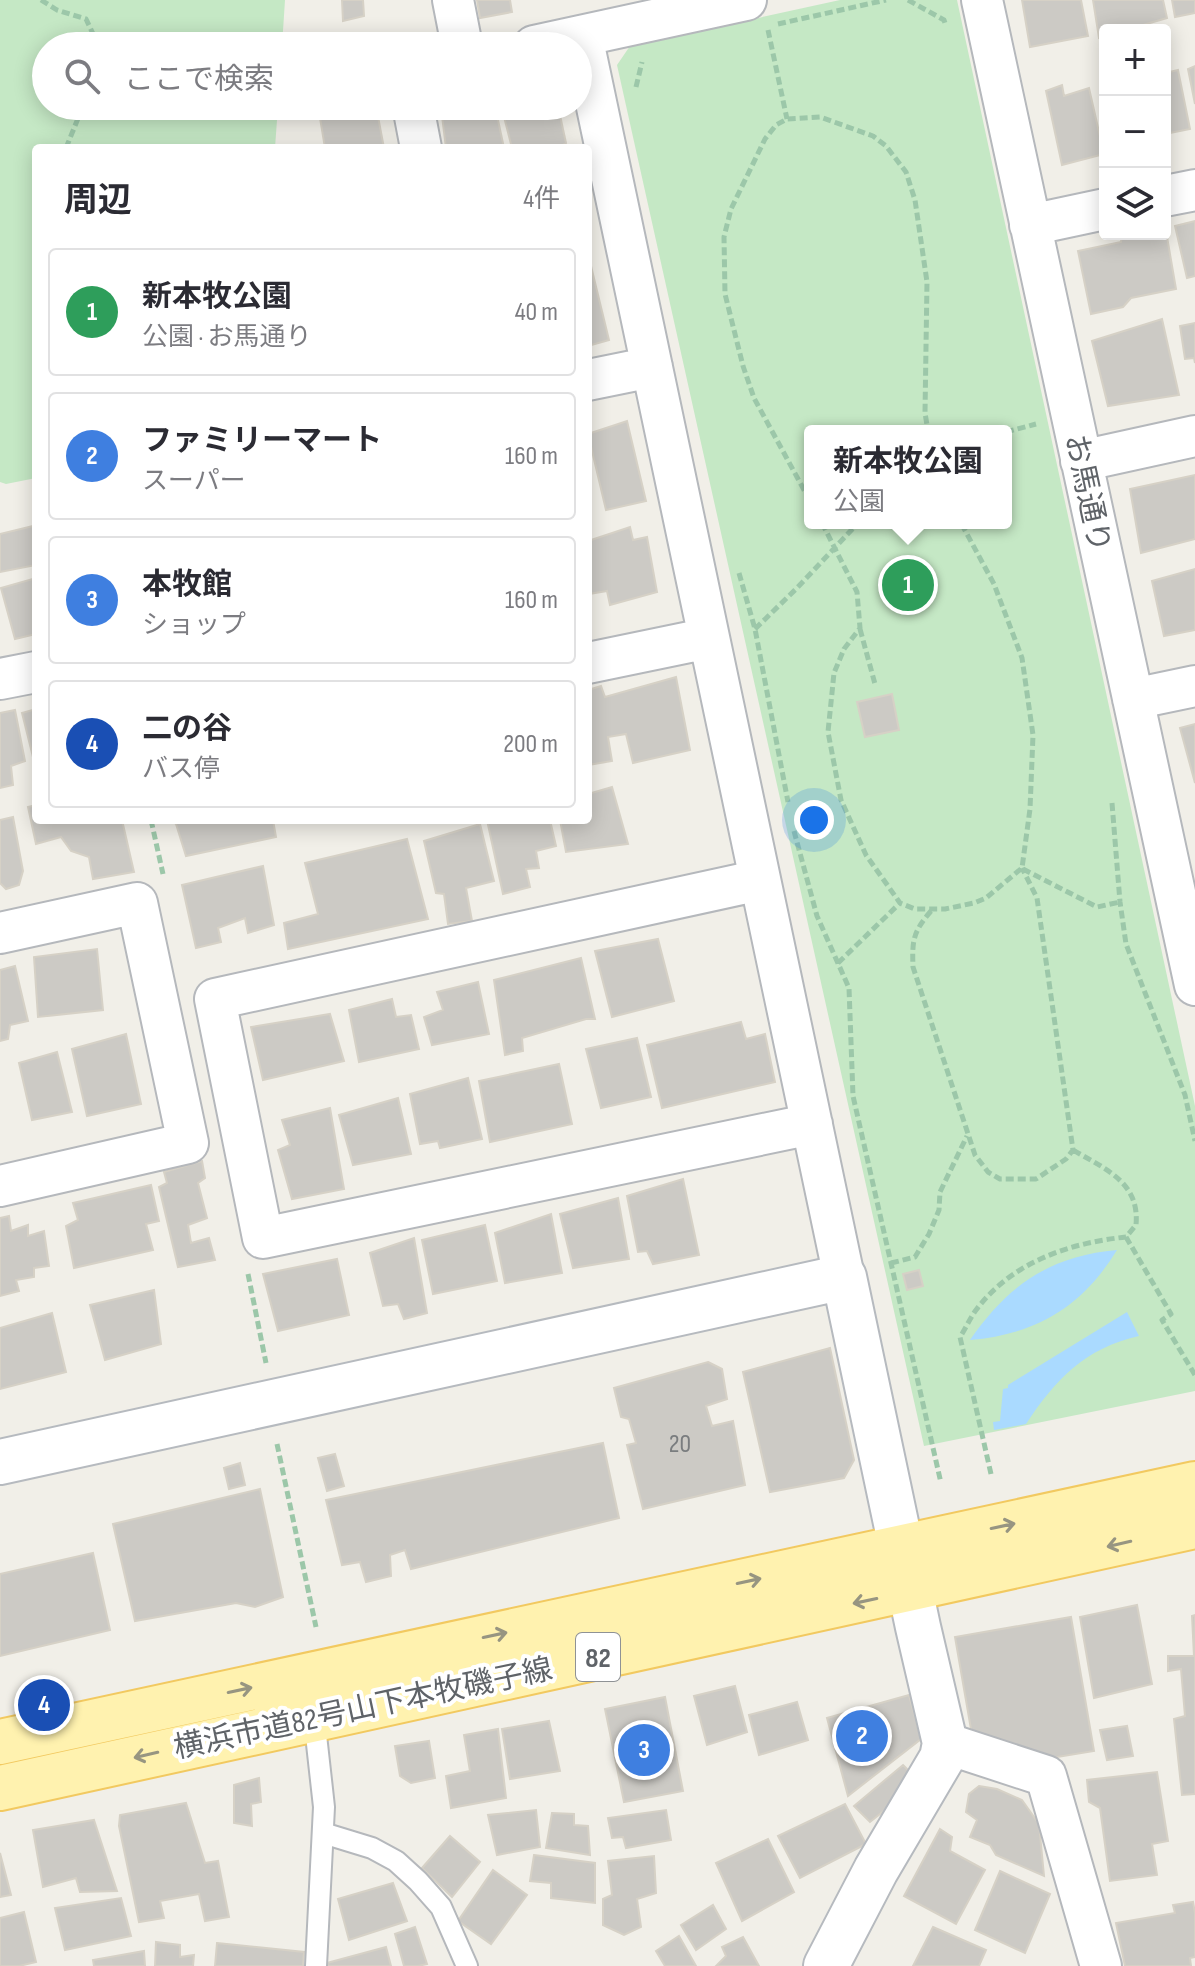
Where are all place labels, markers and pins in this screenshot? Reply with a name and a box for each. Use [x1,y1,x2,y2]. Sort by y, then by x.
pin: 1 [882,555,934,615]
pin: 4 [18,1675,70,1735]
pin: 2 [836,1706,888,1766]
pin: 3 [618,1720,670,1780]

